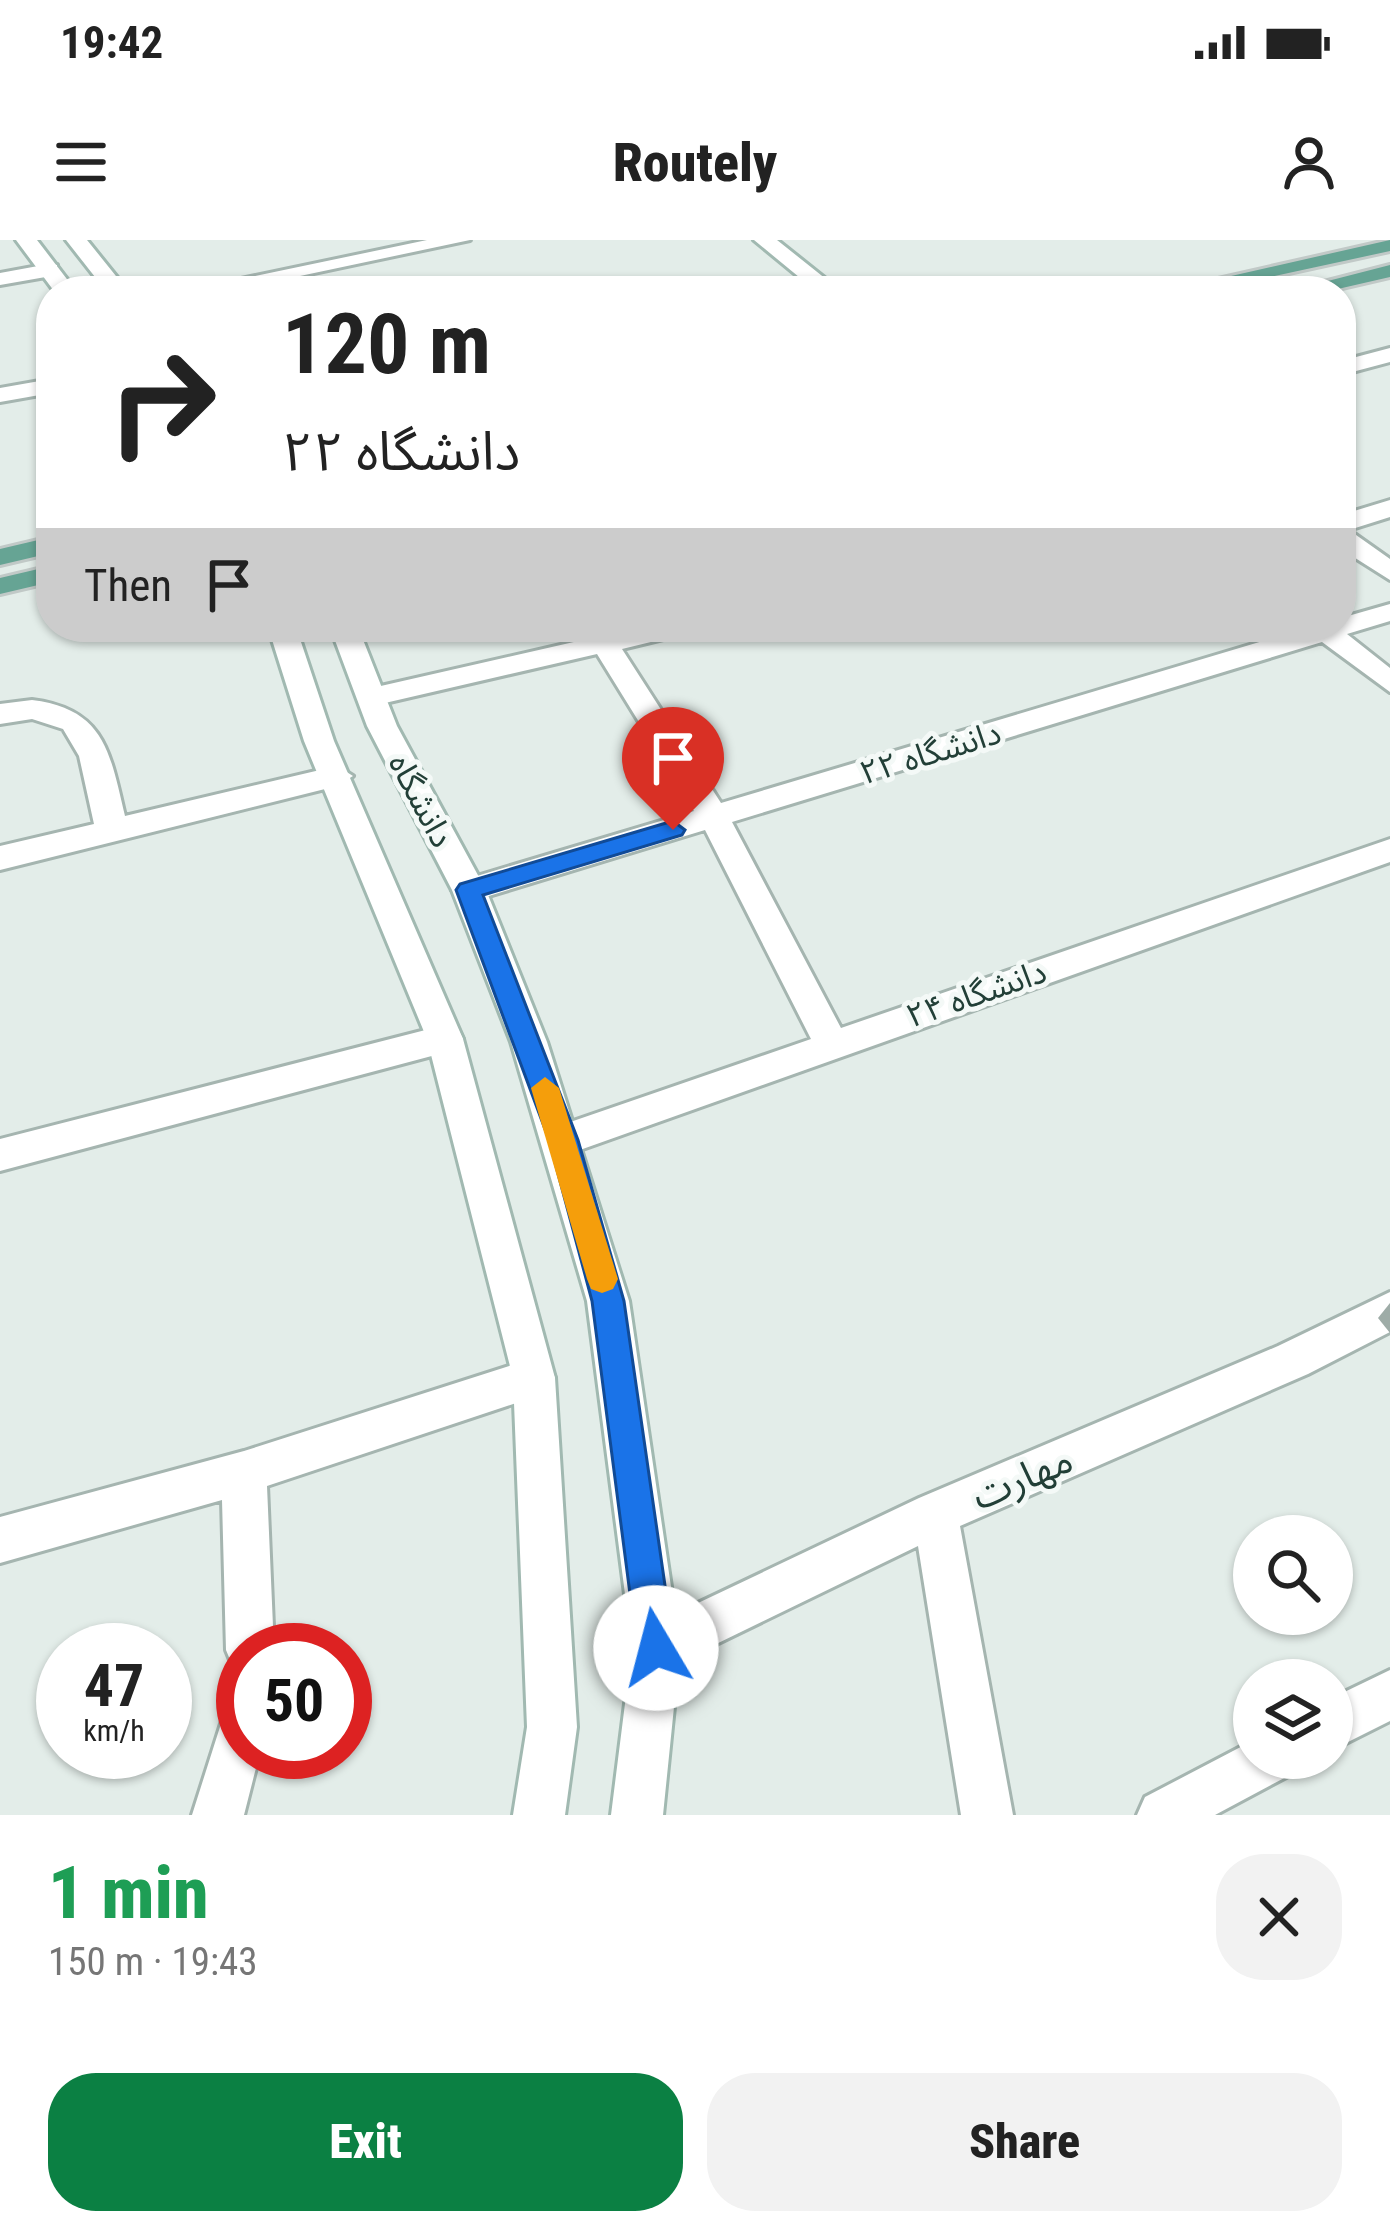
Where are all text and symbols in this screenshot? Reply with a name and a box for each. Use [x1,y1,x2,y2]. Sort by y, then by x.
text: 19:42 [60,16,163,69]
icon: menu [48,129,114,195]
icon: person [1276,129,1342,195]
text: Routely [613,131,777,194]
text: 120 m [282,295,491,394]
icon: right [84,324,240,480]
text: دانشگاه ۲۲ [282,420,520,483]
icon: arrive [196,552,262,618]
text: Then [84,559,172,612]
pin [622,707,724,830]
street label: دانشگاه ۲۲ [855,713,1005,792]
icon: arrive [640,725,706,791]
street label: دانشگاه [381,747,462,854]
street label: دانشگاه ۲۴ [901,951,1051,1036]
street label: مهارت [965,1436,1080,1520]
map controls [1233,1515,1353,1779]
button: search [1233,1515,1353,1635]
position arrow [593,1585,719,1711]
speed limit sign: 50 [216,1623,372,1779]
text: 47 [84,1650,144,1721]
button: layers [1233,1659,1353,1779]
text: km/h [83,1713,145,1748]
text: 1 min [48,1851,209,1936]
button: close [1216,1854,1342,1980]
text: 150 m · 19:43 [48,1939,258,1985]
button: Exit [48,2073,683,2211]
button: Share [707,2073,1342,2211]

